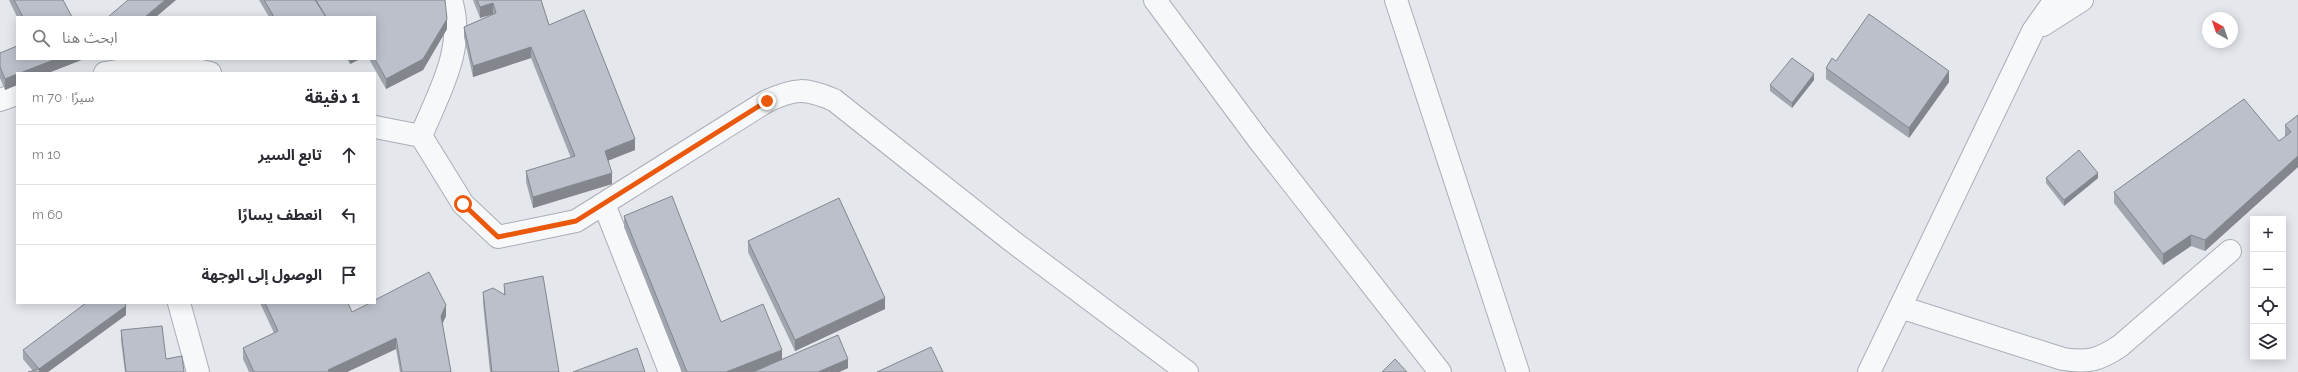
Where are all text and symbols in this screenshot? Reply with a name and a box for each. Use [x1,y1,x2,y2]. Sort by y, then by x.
north arrow [2202,12,2238,48]
search box [16,16,376,60]
icon: search [30,27,52,49]
text: ابحث هنا [62,29,118,47]
text: 1 دقيقة [305,87,360,107]
text: سيرًا · 70 m [32,90,94,105]
route end [758,92,776,110]
icon: ahead [338,144,360,166]
text: تابع السير [258,146,322,164]
text: 10 m [32,147,61,162]
route start [454,195,472,213]
icon: left [338,204,360,226]
text: انعطف يسارًا [238,206,322,224]
text: 60 m [32,207,63,222]
map controls [2250,216,2286,360]
button: + [2250,216,2286,252]
button: − [2250,252,2286,288]
icon: arrive [338,264,360,286]
text: الوصول إلى الوجهة [202,266,322,284]
button: locate [2250,288,2286,324]
button: layers [2250,324,2286,360]

